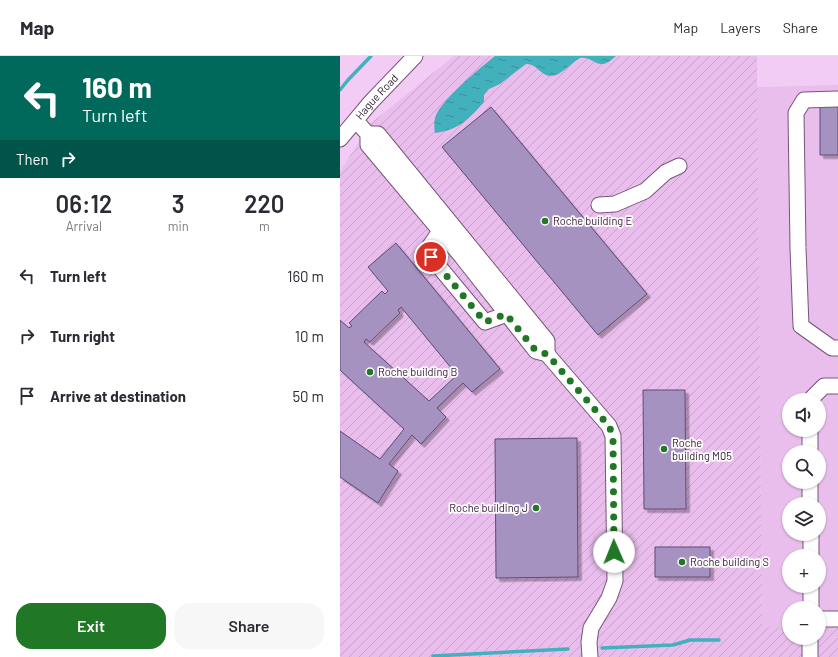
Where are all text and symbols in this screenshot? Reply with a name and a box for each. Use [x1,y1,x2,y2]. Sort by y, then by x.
text: Map [20,16,54,39]
text: Map [673,19,698,36]
text: Layers [720,19,761,36]
text: Share [783,19,818,36]
text: 160 m [82,70,152,104]
street label: Hague Road [352,71,400,122]
icon: left [16,72,68,124]
text: Turn left [82,104,148,126]
icon: right [57,148,79,170]
text: Then [16,150,49,168]
text: 06:12 [56,189,112,218]
text: 3 [172,189,185,218]
text: 220 [244,189,284,218]
place label: Roche building E [553,214,632,227]
marker: Roche building E [540,216,550,226]
text: Arrival [66,218,102,234]
text: min [168,218,189,234]
text: m [259,218,270,234]
pin [414,240,448,274]
icon: arrive [420,246,442,268]
icon: left [16,265,38,287]
text: Turn left [50,267,106,285]
text: 160 m [287,267,324,285]
icon: right [16,325,38,347]
text: Turn right [50,327,115,345]
text: 10 m [295,327,324,345]
place label: Roche building B [378,365,457,378]
marker: Roche building B [365,367,375,377]
icon: arrive [16,385,38,407]
text: Arrive at destination [50,387,186,405]
text: 50 m [292,387,324,405]
map controls [782,393,826,645]
button: sound [782,393,826,437]
place label: Roche building M05 [672,436,732,462]
marker: Roche building M05 [659,444,669,454]
button: search [782,445,826,489]
button: layers [782,497,826,541]
place label: Roche building J [449,501,528,514]
marker: Roche building J [531,503,541,513]
position arrow [593,531,635,573]
button: + [782,549,826,593]
place label: Roche building S [690,555,769,568]
marker: Roche building S [677,557,687,567]
button: − [782,601,826,645]
button: Exit [16,603,166,649]
button: Share [174,603,324,649]

